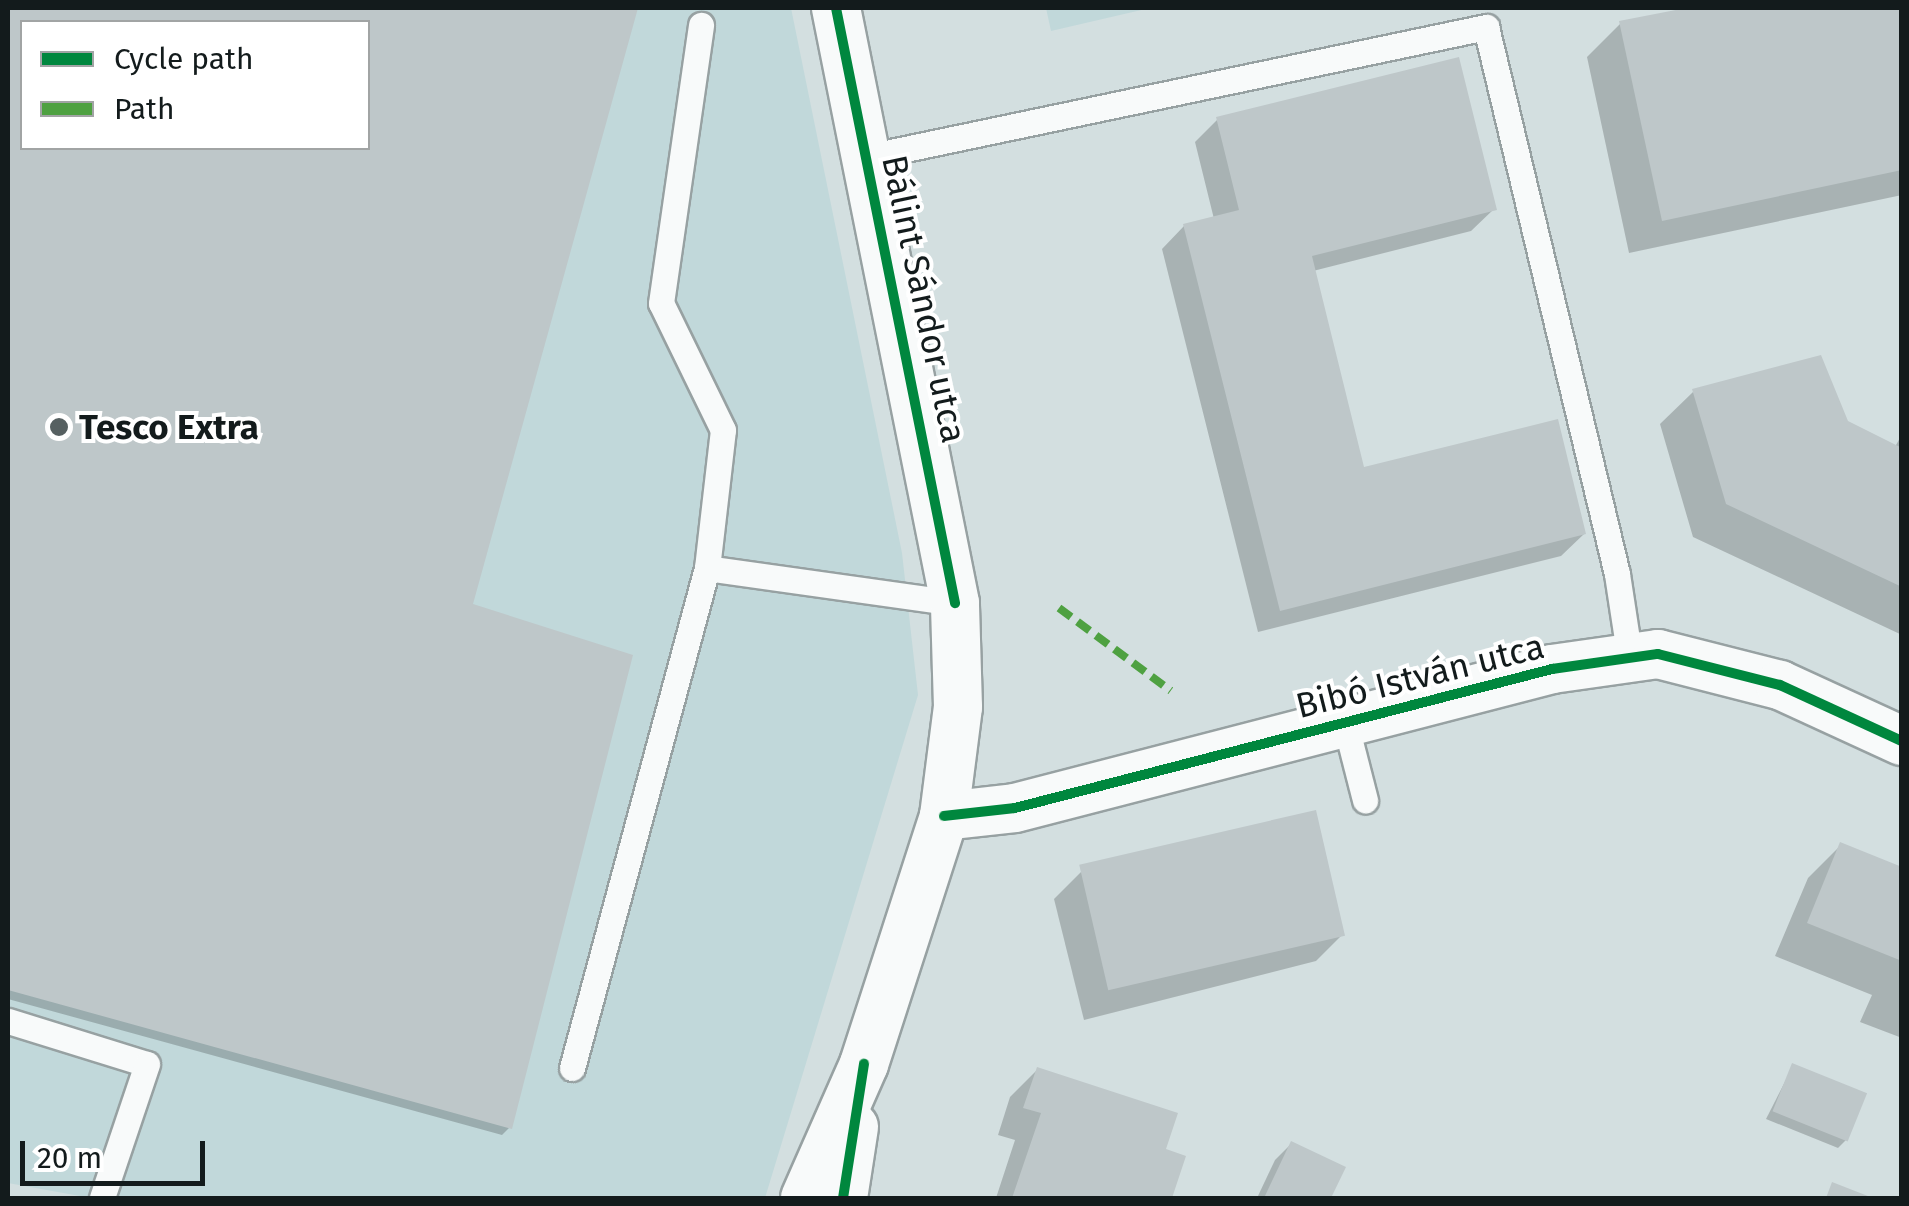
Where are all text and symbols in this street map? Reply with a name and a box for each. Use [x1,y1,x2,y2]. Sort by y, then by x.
legend [20,20,370,150]
text: Cycle path [114,41,253,77]
text: Path [114,91,175,127]
street label: Bálint Sándor utca [873,151,975,447]
place label: Tesco Extra [79,406,259,448]
marker: Tesco Extra [48,416,70,438]
street label: Bibó István utca [1292,625,1548,727]
scale bar [25,1121,210,1183]
text: 20 m [37,1140,102,1176]

